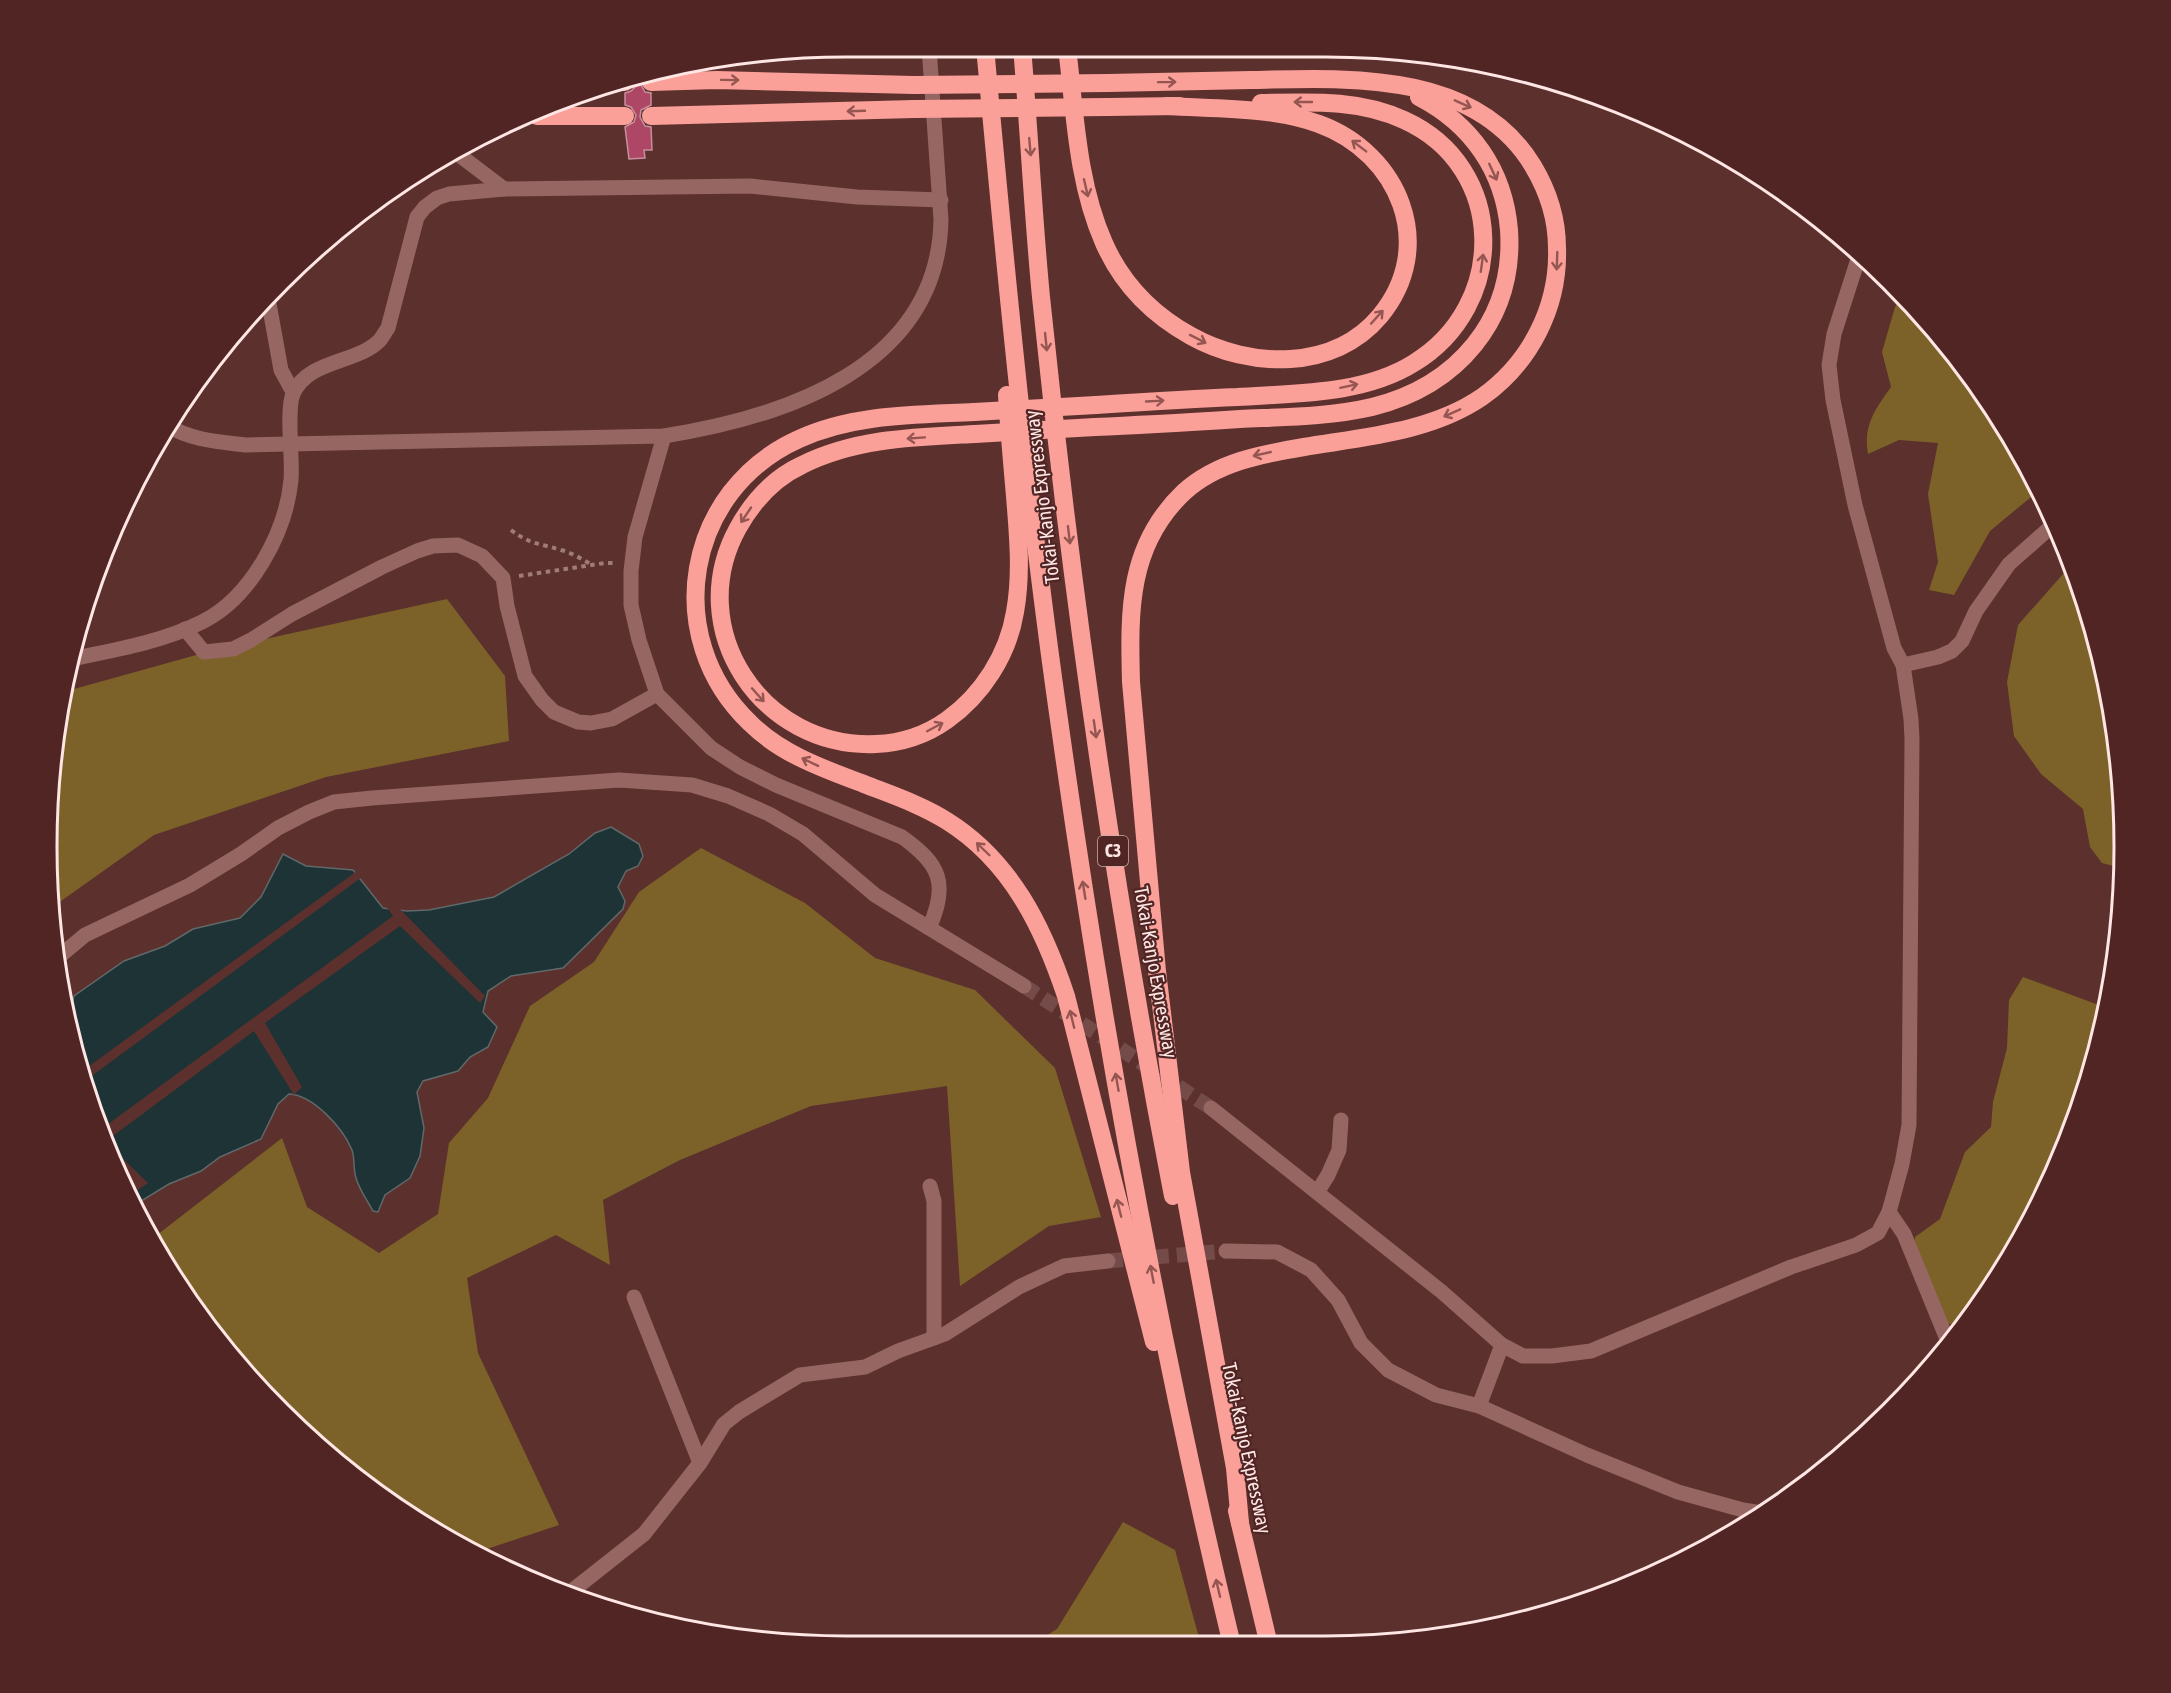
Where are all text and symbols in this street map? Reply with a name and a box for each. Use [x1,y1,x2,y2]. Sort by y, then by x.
one-way arrow [720,74,740,86]
one-way arrow [1156,76,1176,87]
one-way arrow [1293,96,1313,108]
one-way arrow [1453,99,1471,110]
one-way arrow [846,105,866,117]
one-way arrow [1025,137,1036,157]
one-way arrow [1351,140,1367,152]
one-way arrow [1487,162,1499,180]
one-way arrow [1081,178,1092,198]
one-way arrow [1551,250,1563,270]
one-way arrow [1477,254,1488,274]
one-way arrow [1370,310,1384,325]
one-way arrow [1041,331,1052,351]
one-way arrow [1188,334,1206,345]
one-way arrow [1339,380,1358,392]
one-way arrow [1144,396,1164,407]
one-way arrow [1443,408,1461,419]
street label: Tokai-Kanjo Expressway [1019,409,1064,585]
one-way arrow [907,432,927,443]
one-way arrow [1253,449,1272,461]
one-way arrow [740,507,752,523]
one-way arrow [1064,525,1075,545]
one-way arrow [751,687,765,702]
one-way arrow [1089,718,1100,738]
one-way arrow [926,721,943,733]
one-way arrow [801,756,819,768]
road number: C3 [1098,836,1128,866]
one-way arrow [976,841,991,856]
one-way arrow [1079,881,1090,901]
street label: Tokai-Kanjo Expressway [1130,884,1183,1060]
one-way arrow [1065,1010,1077,1029]
one-way arrow [1111,1073,1122,1093]
one-way arrow [1113,1199,1125,1218]
one-way arrow [1146,1265,1157,1284]
street label: Tokai-Kanjo Expressway [1218,1360,1277,1536]
one-way arrow [1212,1579,1224,1598]

